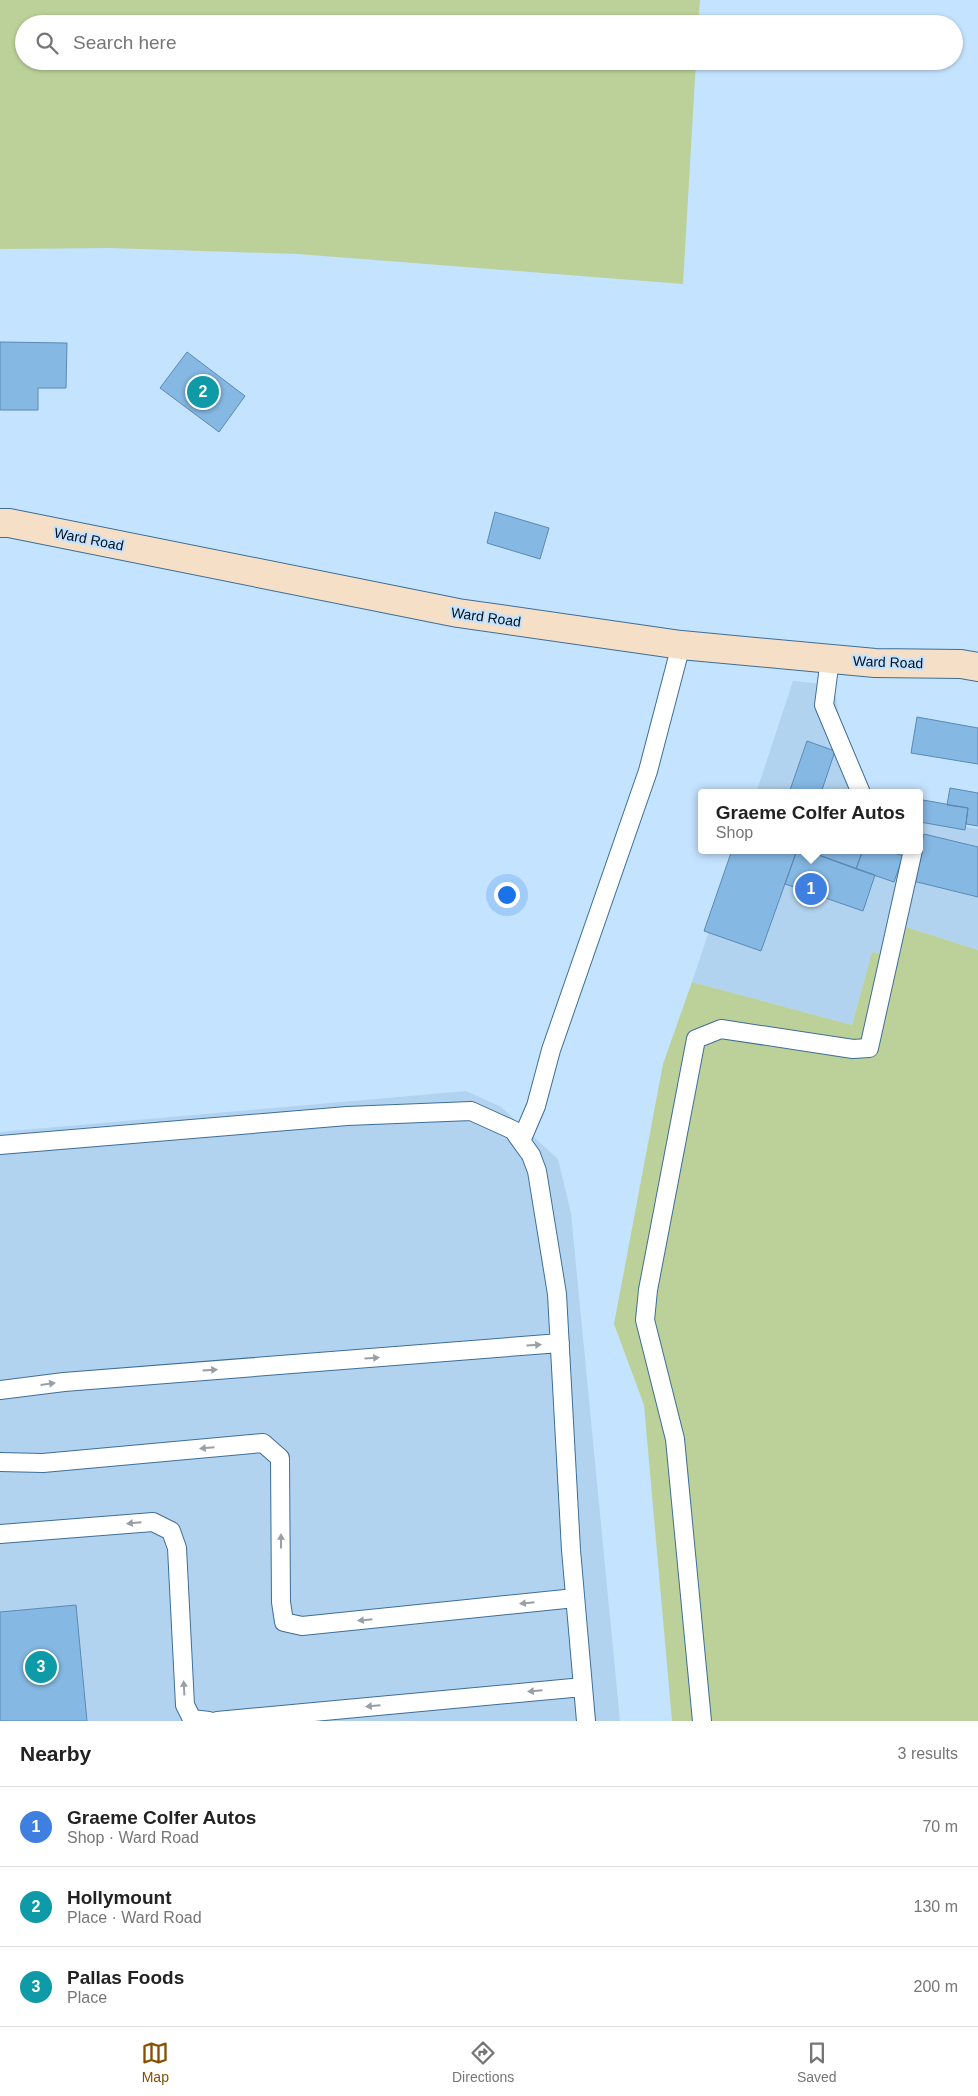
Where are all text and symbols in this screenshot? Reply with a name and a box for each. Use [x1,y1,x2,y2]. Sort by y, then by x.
search box [15,15,963,70]
icon: search [33,29,61,57]
text: Search here [73,32,177,53]
pin: 2 [187,373,219,411]
street label: Ward Road [53,524,125,554]
street label: Ward Road [450,604,522,630]
street label: Ward Road [853,653,923,671]
popup [698,789,923,854]
text: Graeme Colfer Autos [716,802,905,823]
text: Shop [716,824,753,841]
pin: 1 [795,870,827,908]
your location [494,882,520,908]
one-way arrow [527,1341,543,1349]
one-way arrow [365,1353,381,1361]
one-way arrow [203,1366,219,1374]
one-way arrow [41,1380,57,1388]
one-way arrow [199,1444,215,1452]
one-way arrow [126,1520,142,1528]
one-way arrow [277,1533,285,1549]
one-way arrow [519,1599,535,1607]
one-way arrow [357,1616,373,1624]
pin: 3 [25,1648,57,1686]
one-way arrow [180,1680,188,1696]
one-way arrow [526,1687,542,1695]
one-way arrow [364,1703,380,1711]
text: Nearby [20,1742,91,1765]
text: 3 results [898,1745,958,1762]
text: Graeme Colfer Autos [67,1807,256,1828]
text: 1 [32,1818,40,1835]
text: 70 m [922,1818,958,1835]
text: Shop · Ward Road [67,1829,199,1846]
text: Hollymount [67,1887,172,1908]
text: 2 [32,1898,40,1915]
text: 130 m [914,1898,958,1915]
text: Place · Ward Road [67,1909,202,1926]
text: Pallas Foods [67,1967,184,1988]
text: 3 [32,1978,40,1995]
text: 200 m [914,1978,958,1995]
text: Place [67,1989,107,2006]
tab: Map [141,2039,169,2085]
tab: Directions [452,2039,514,2085]
tab: Saved [797,2039,837,2085]

